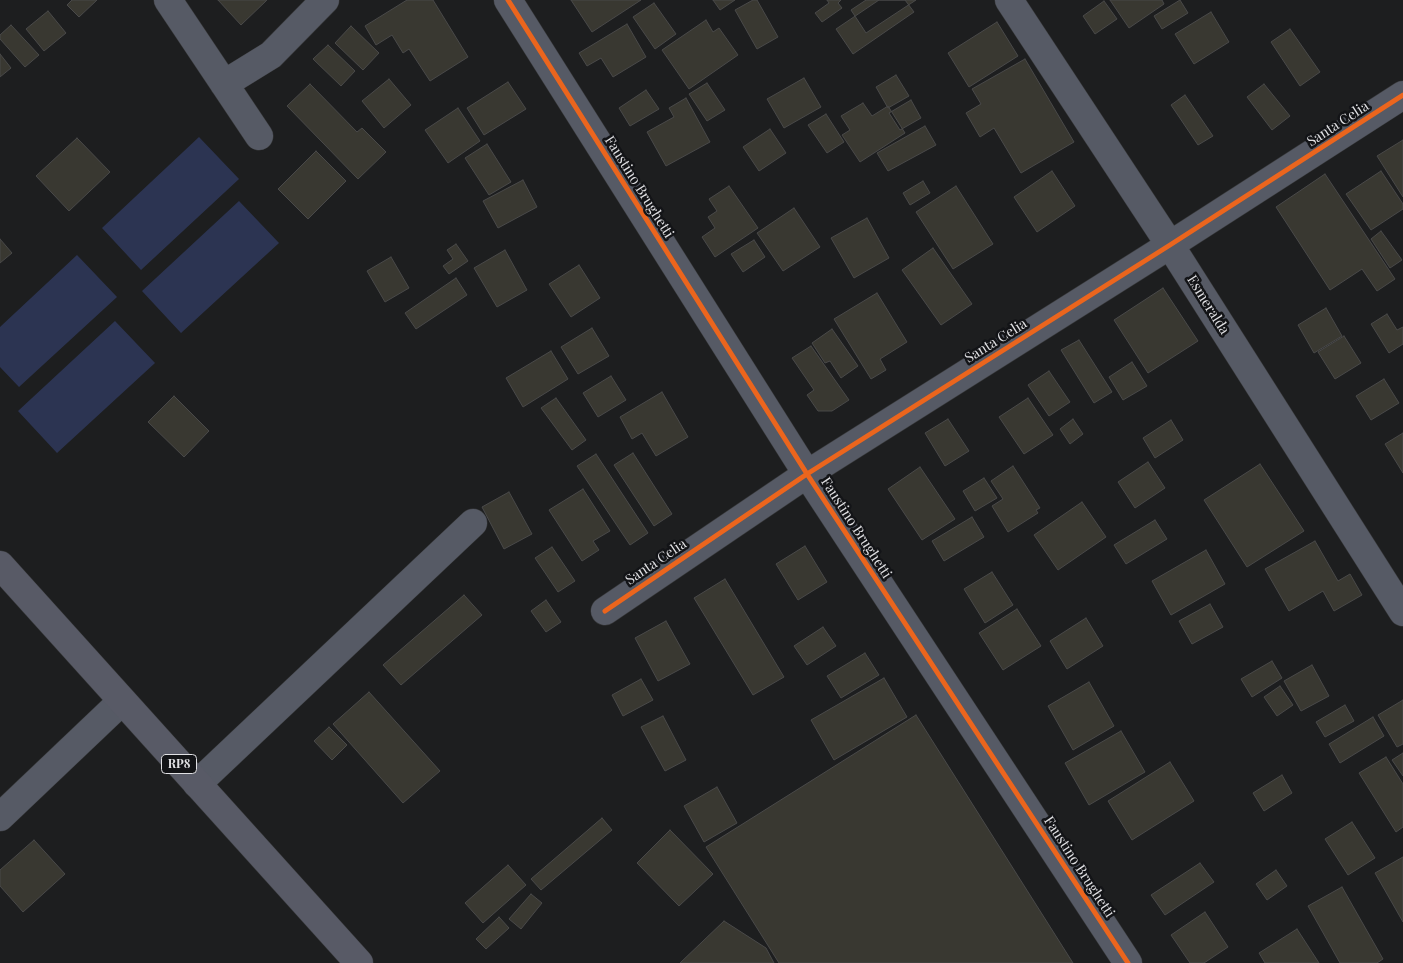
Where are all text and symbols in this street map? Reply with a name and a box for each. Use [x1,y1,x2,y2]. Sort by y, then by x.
street label: Santa Celia [1304,98,1372,150]
street label: Faustino Brughetti [601,133,677,241]
street label: Esmeralda [1183,272,1233,338]
street label: Santa Celia [962,315,1030,367]
street label: Faustino Brughetti [817,474,895,582]
street label: Santa Celia [622,535,690,589]
road number: RP8 [162,754,196,774]
street label: Faustino Brughetti [1040,813,1118,921]

